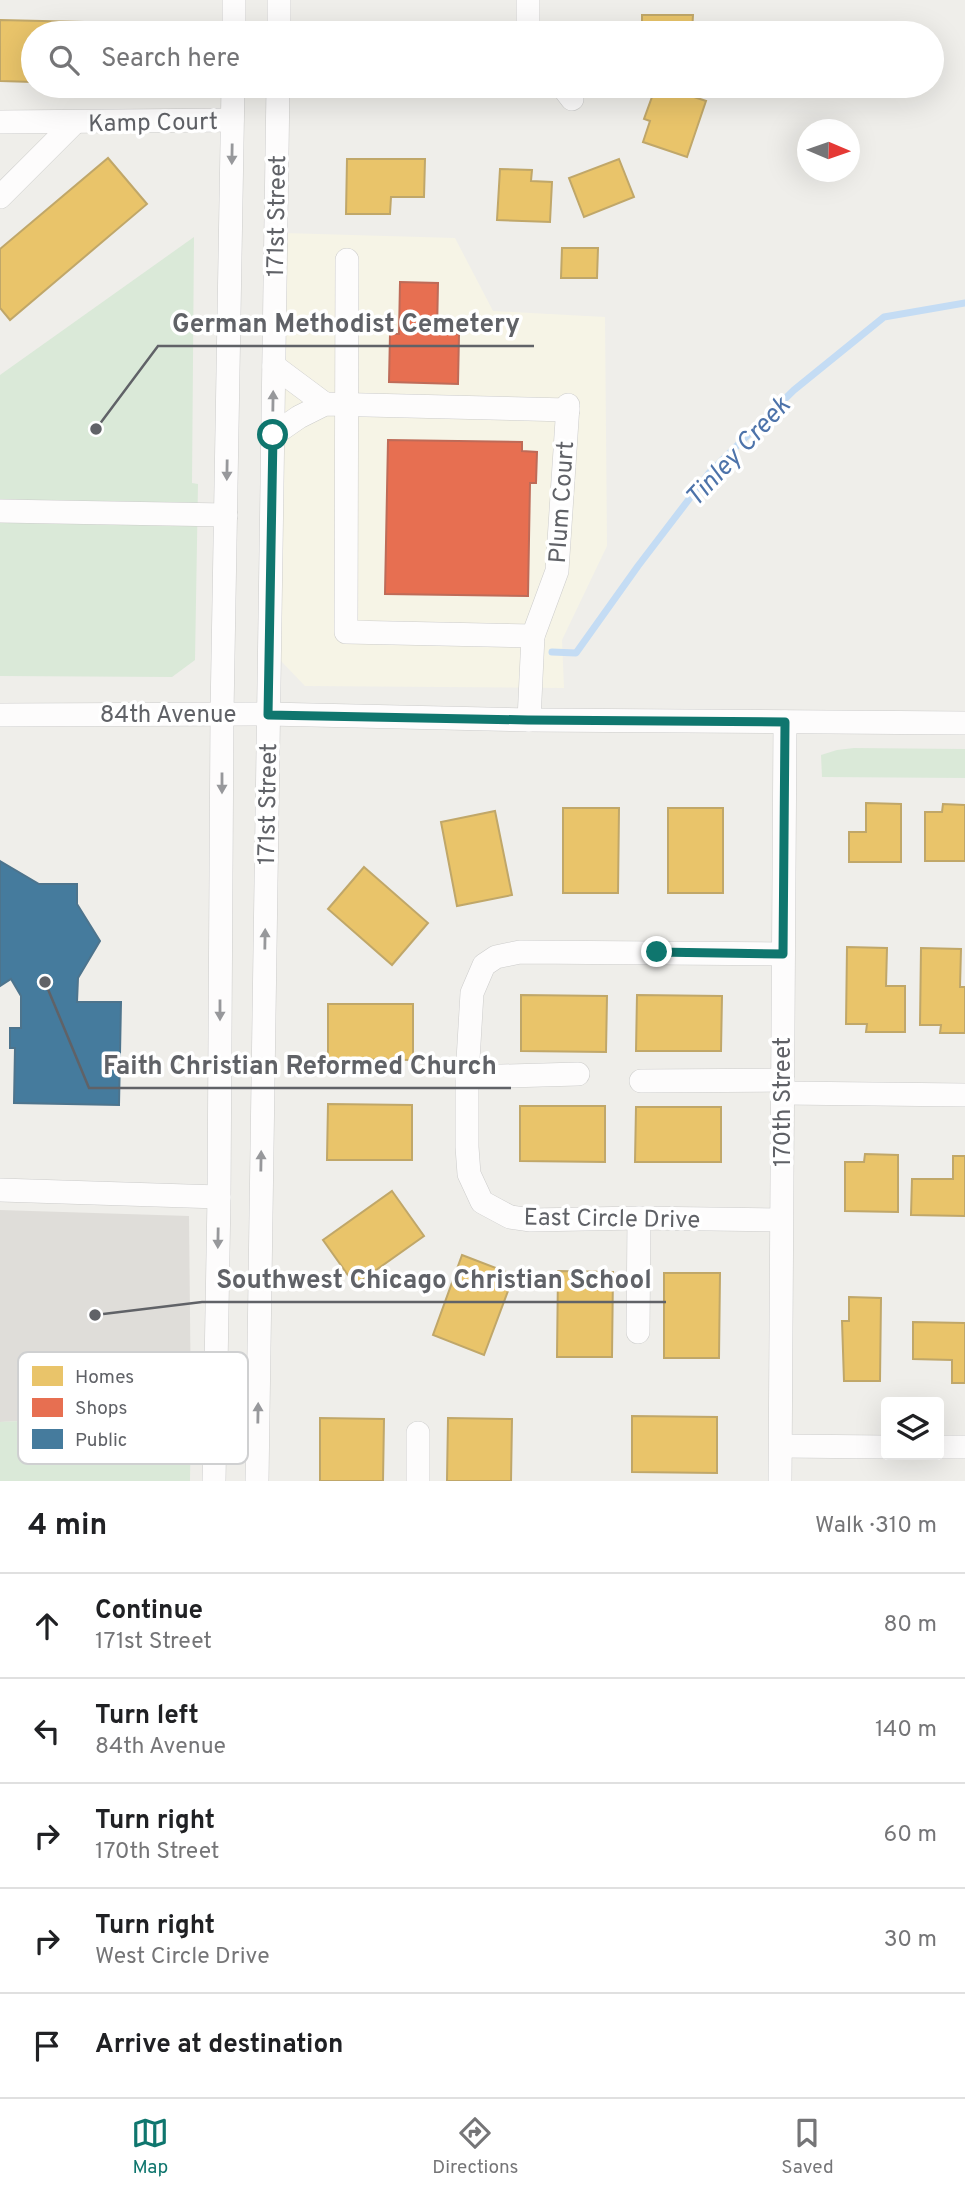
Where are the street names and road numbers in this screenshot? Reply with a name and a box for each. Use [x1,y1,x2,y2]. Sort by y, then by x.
street label: Kamp Court [88,108,218,140]
street label: 171st Street [262,155,294,277]
street label: Plum Court [544,440,582,564]
street label: 84th Avenue [100,701,236,731]
street label: 171st Street [253,743,285,865]
street label: 170th Street [769,1037,799,1167]
street label: East Circle Drive [523,1203,701,1237]

